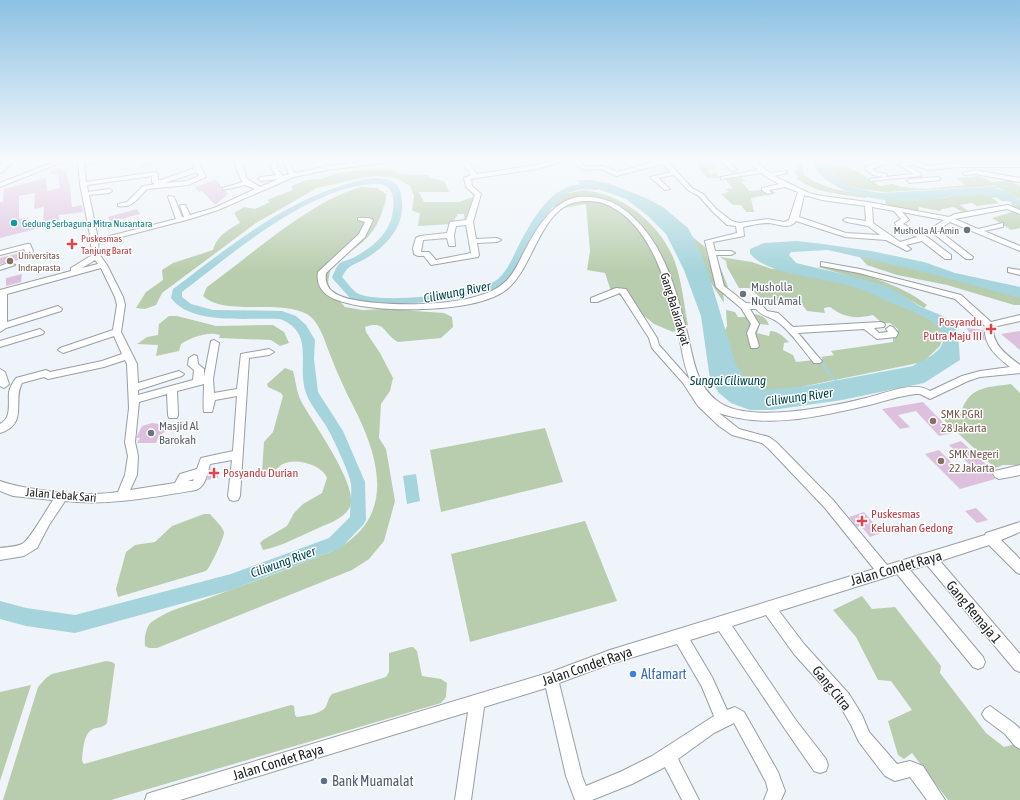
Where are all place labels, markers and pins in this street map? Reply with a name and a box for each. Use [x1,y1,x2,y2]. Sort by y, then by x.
marker: Gedung Serbaguna Mitra Nusantara [9,218,19,228]
place label: Gedung Serbaguna Mitra Nusantara [22,218,153,229]
place label: Musholla Al-Amin [894,225,959,236]
marker: Musholla Al-Amin [962,225,972,235]
place label: Puskesmas Tanjung Barat [81,233,132,256]
marker: Puskesmas Tanjung Barat [66,238,78,250]
place label: Universitas Indraprasta [18,250,61,273]
marker: Universitas Indraprasta [5,256,15,266]
place label: Musholla Nurul Amal [751,280,802,308]
marker: Musholla Nurul Amal [738,289,748,299]
place label: Posyandu Putra Maju III [923,315,982,343]
marker: Posyandu Putra Maju III [985,323,997,335]
place label: SMK PGRI 28 Jakarta [941,407,987,435]
marker: SMK PGRI 28 Jakarta [928,416,938,426]
place label: Masjid Al Barokah [159,419,200,447]
marker: Masjid Al Barokah [146,428,156,438]
place label: SMK Negeri 22 Jakarta [949,447,999,475]
marker: SMK Negeri 22 Jakarta [936,456,946,466]
place label: Posyandu Durian [223,466,298,480]
marker: Posyandu Durian [208,467,220,479]
place label: Puskesmas Kelurahan Gedong [871,507,954,535]
marker: Puskesmas Kelurahan Gedong [856,515,868,527]
place label: Alfamart [641,666,687,682]
marker: Alfamart [628,669,638,679]
place label: Bank Muamalat [332,773,414,789]
marker: Bank Muamalat [319,776,329,786]

